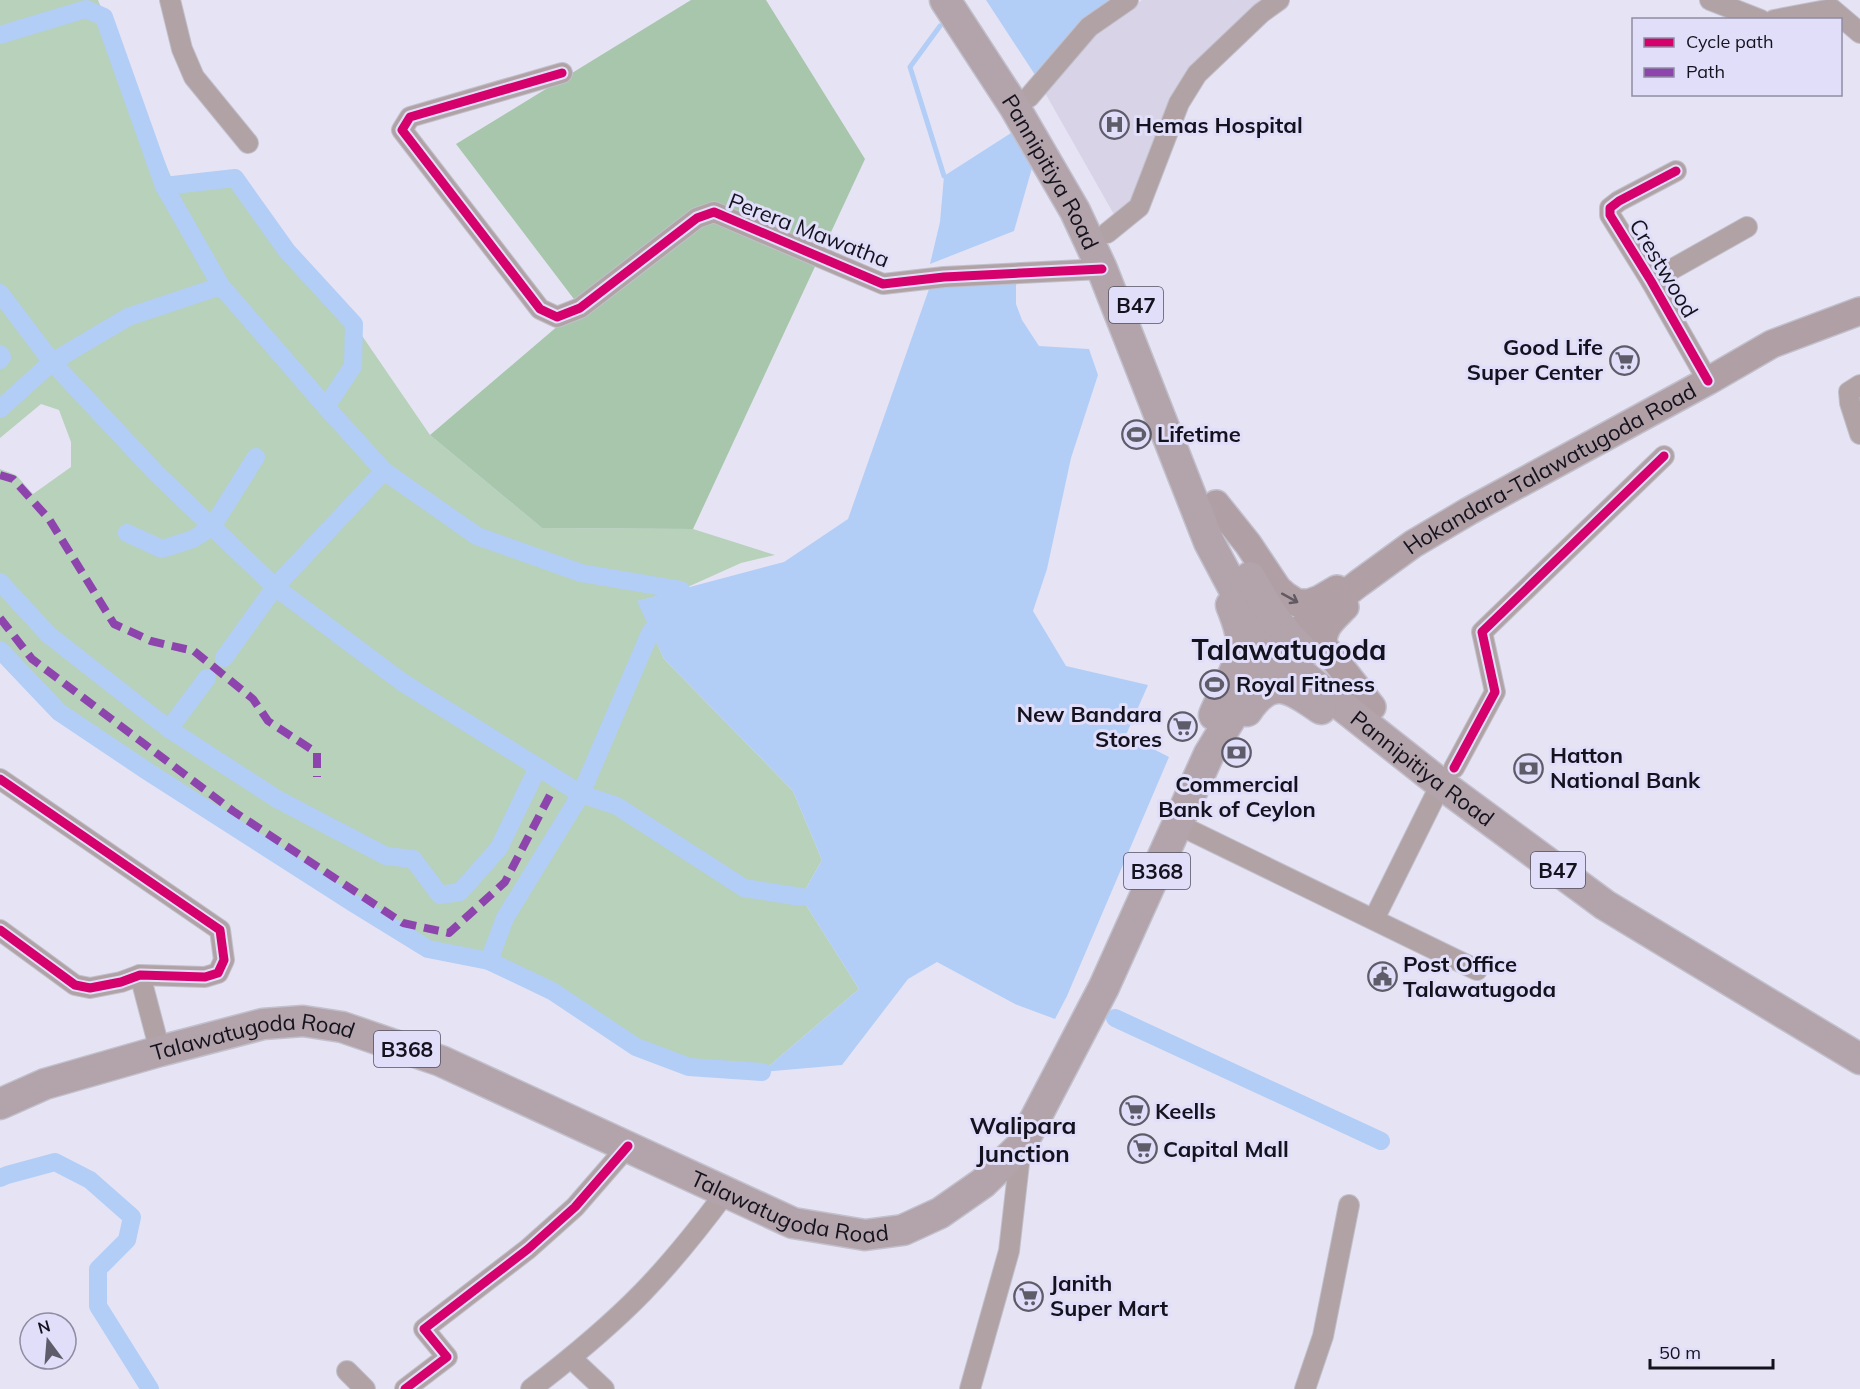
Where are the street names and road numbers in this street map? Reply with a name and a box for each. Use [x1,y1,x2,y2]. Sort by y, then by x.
street label: Pannipitiya Road [996,89,1105,254]
street label: Perera Mawatha [724,186,894,274]
street label: Crestwood [1623,213,1705,323]
road number: B47 [1109,287,1163,323]
street label: Hokandara-Talawatugoda Road [1398,376,1701,560]
street label: Pannipitiya Road [1345,704,1500,832]
road number: B47 [1531,852,1585,888]
road number: B368 [1124,853,1190,889]
street label: Talawatugoda Road [148,1007,359,1067]
road number: B368 [374,1031,440,1067]
street label: Talawatugoda Road [686,1164,890,1249]

